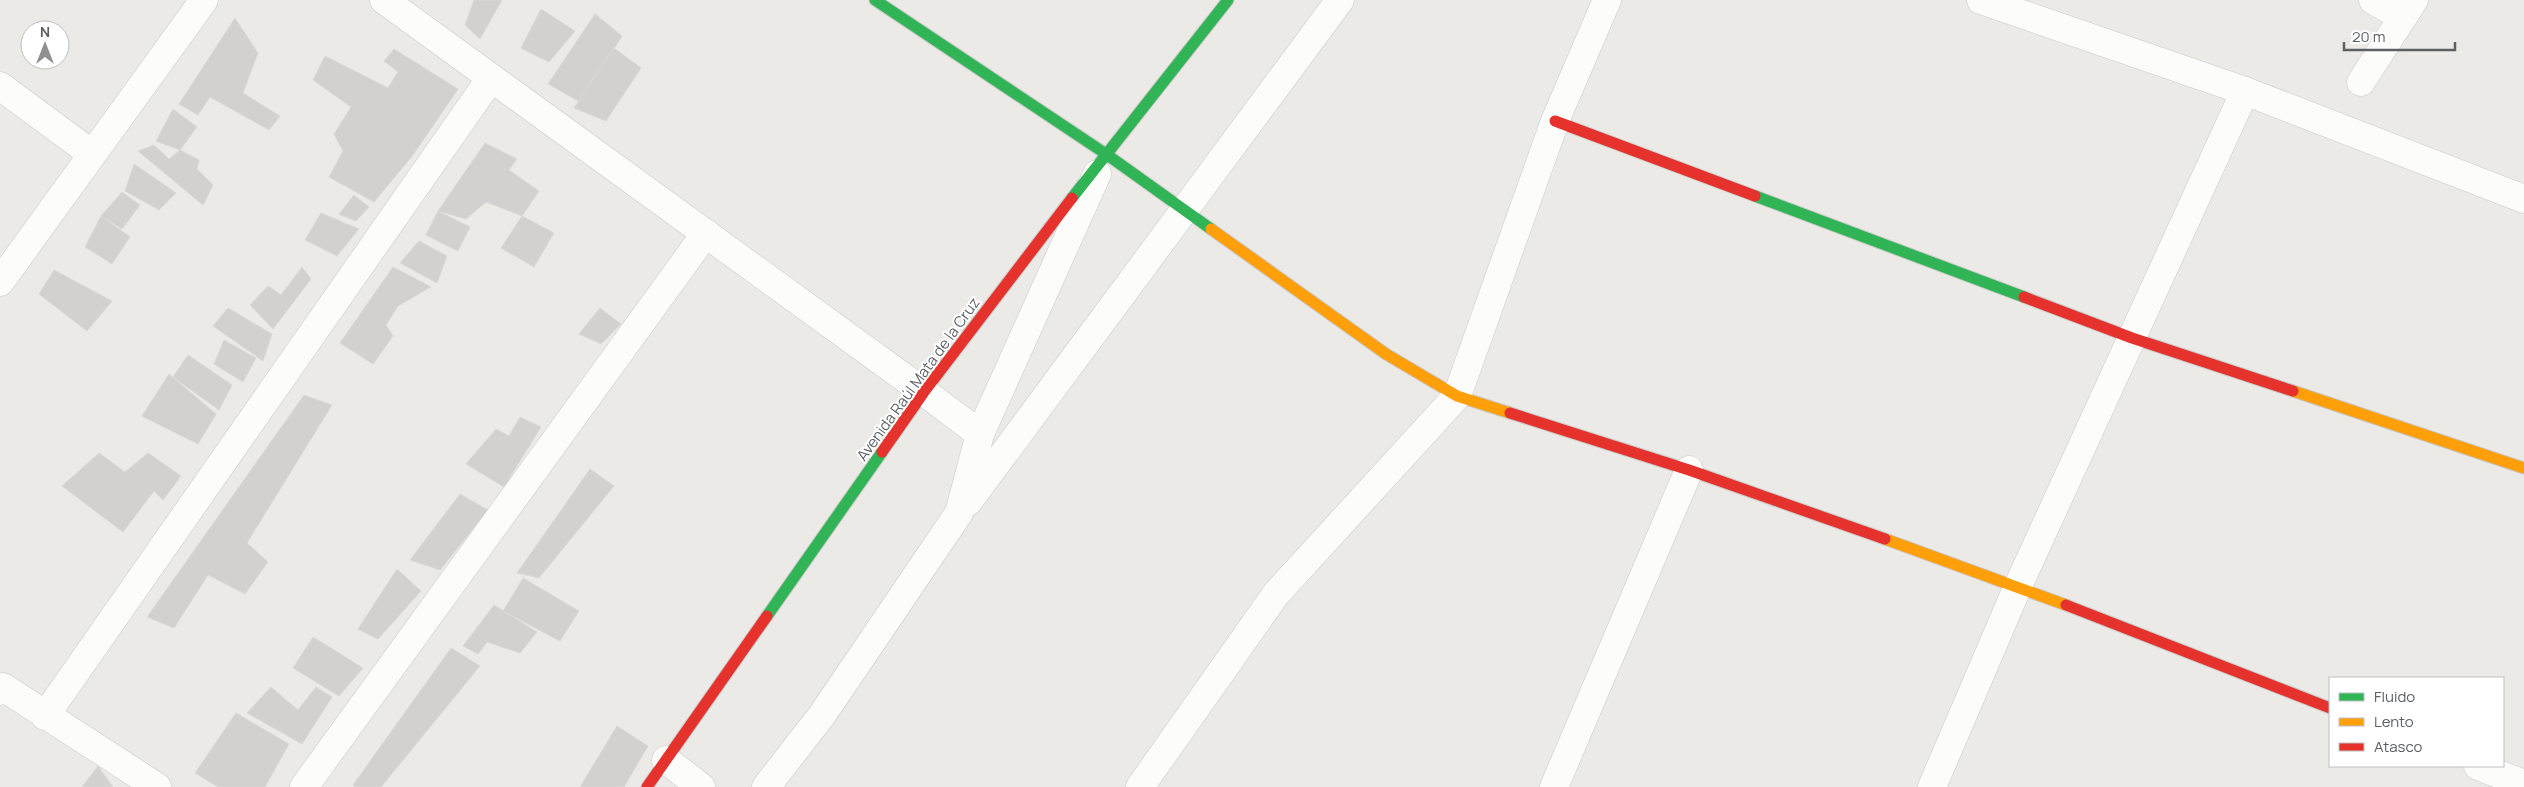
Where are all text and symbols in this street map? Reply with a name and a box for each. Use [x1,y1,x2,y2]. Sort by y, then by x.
north arrow [20,20,70,70]
scale bar [2344,20,2455,52]
text: N [40,22,50,41]
text: 20 m [2352,26,2385,47]
street label: Avenida Raúl Mata de la Cruz [851,293,985,465]
legend [2329,677,2504,767]
text: Fluido [2374,686,2415,707]
text: Lento [2374,711,2414,732]
text: Atasco [2374,736,2422,757]

